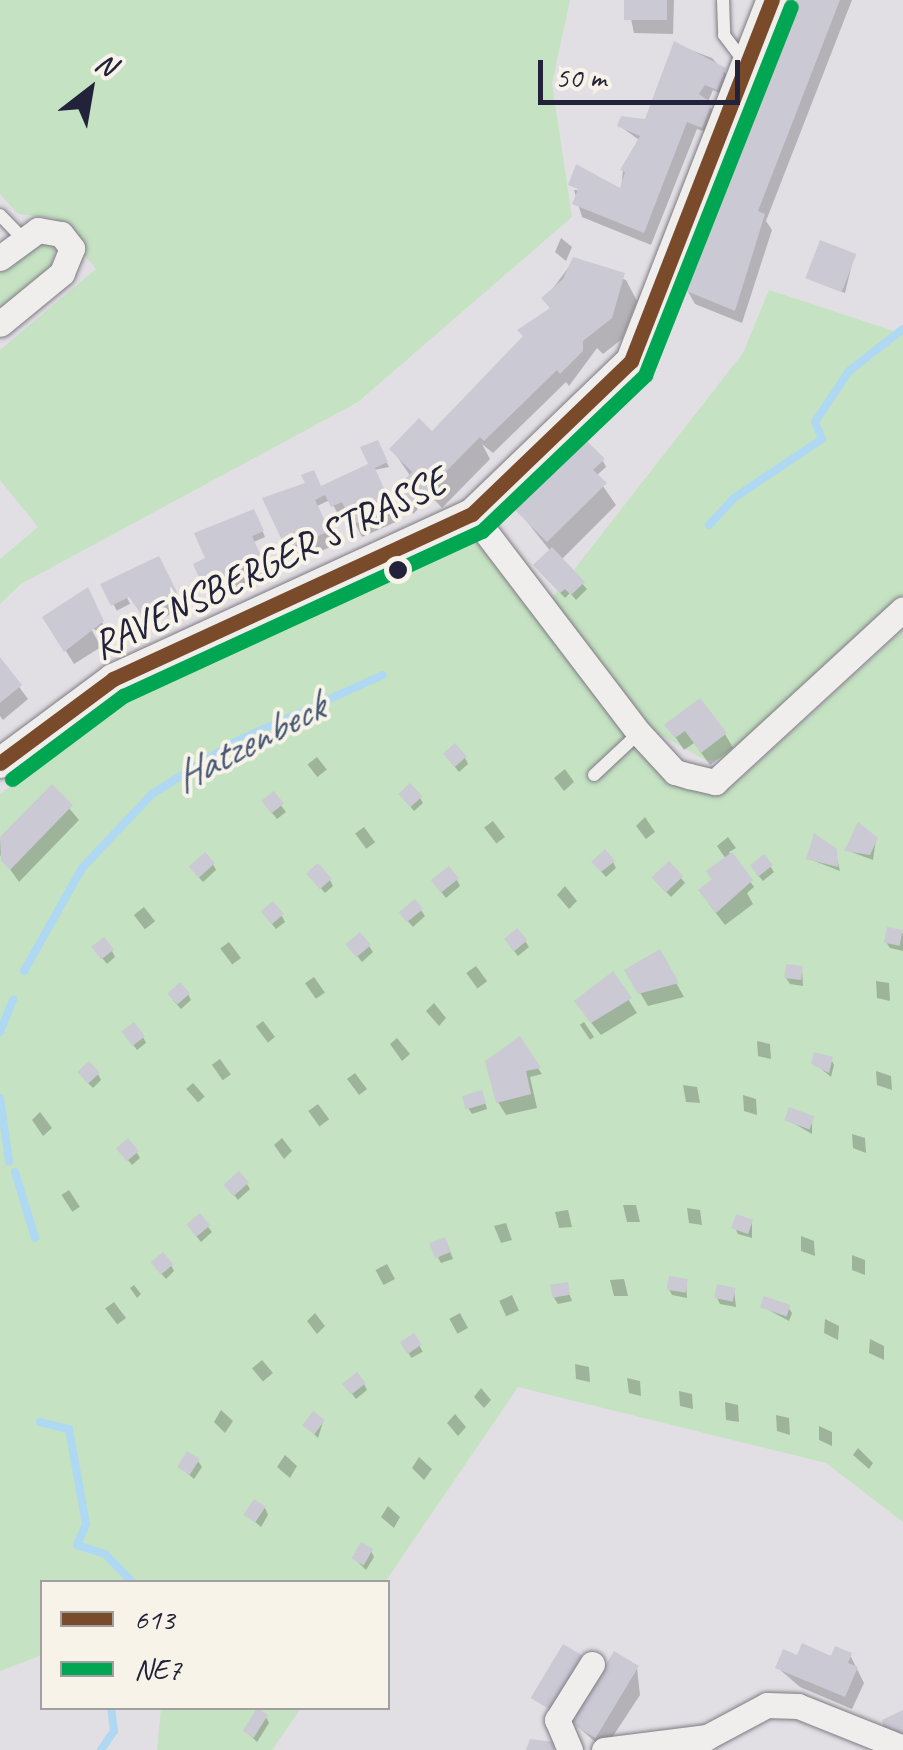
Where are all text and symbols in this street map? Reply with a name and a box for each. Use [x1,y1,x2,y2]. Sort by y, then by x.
north arrow [40,40,140,140]
scale bar [543,40,746,102]
text: N [89,44,122,83]
text: 50 m [555,58,606,96]
street label: RAVENSBERGER STRASSE [84,456,454,670]
unlabelled marker [388,560,408,580]
water label: Hatzenbeck [165,682,333,804]
legend [40,1580,390,1710]
text: 613 [134,1600,175,1638]
text: NE7 [134,1650,181,1688]

